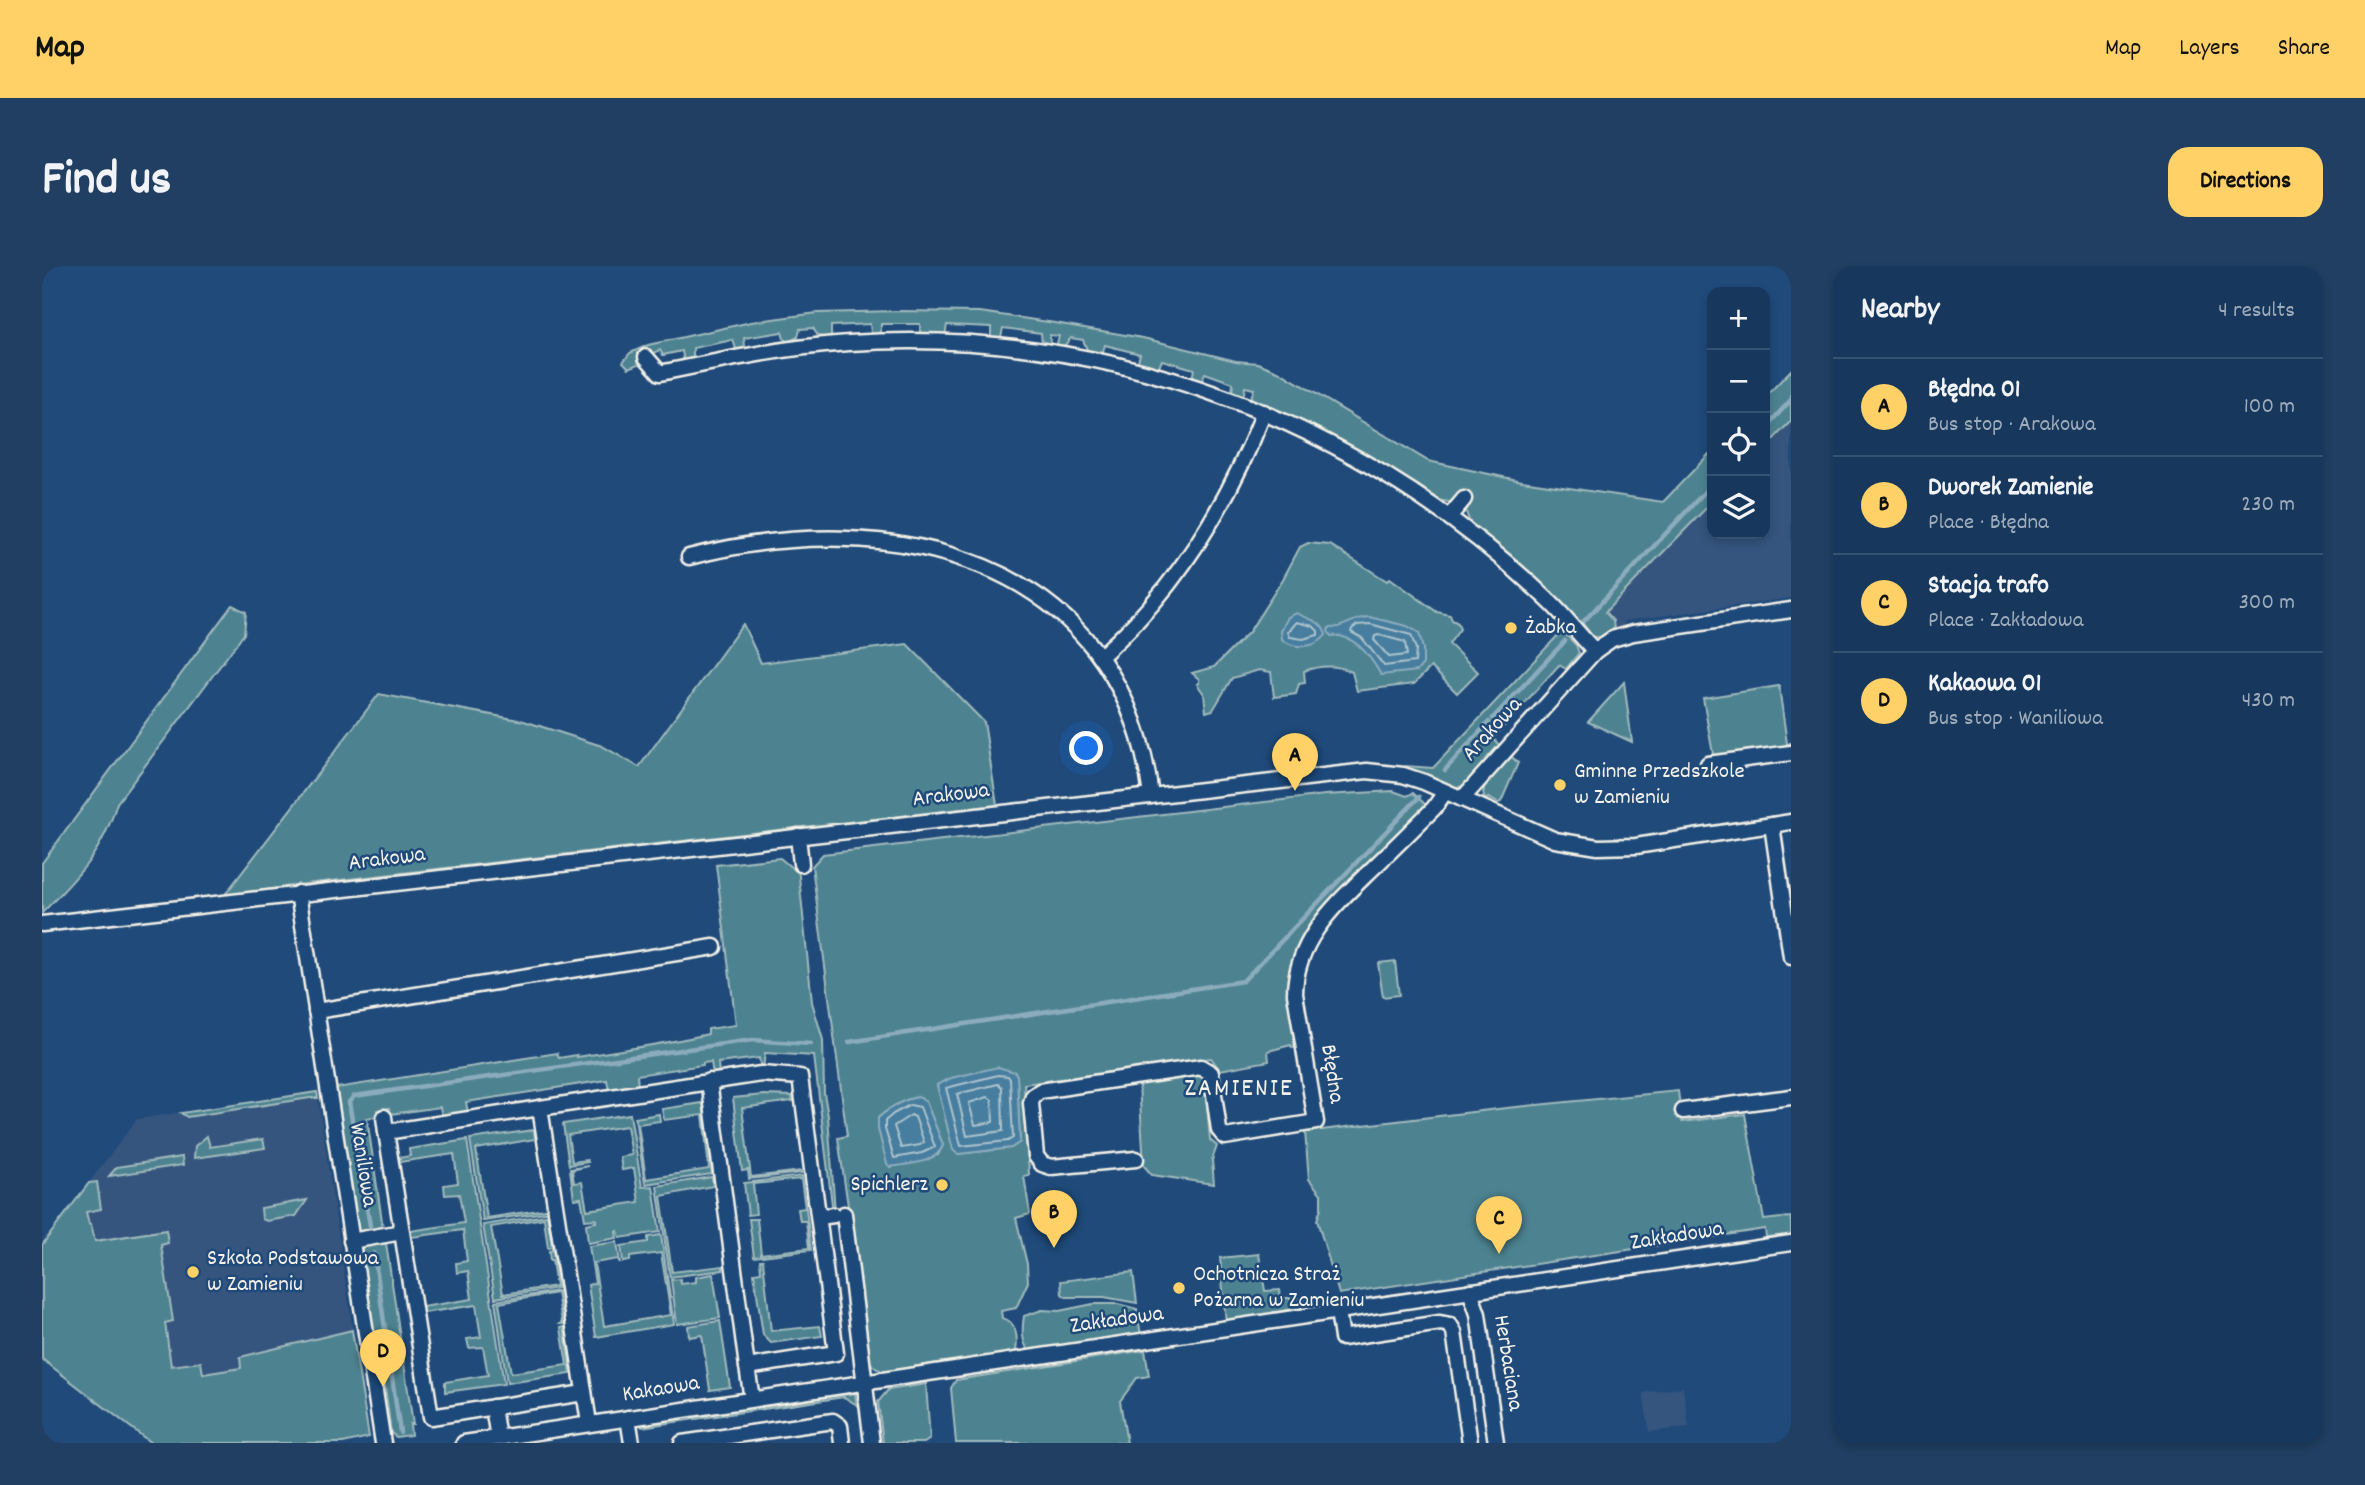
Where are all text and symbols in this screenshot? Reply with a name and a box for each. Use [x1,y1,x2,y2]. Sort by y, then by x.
text: Map [35,26,85,73]
text: Map [2105,32,2141,66]
text: Layers [2179,32,2240,66]
text: Share [2278,32,2330,66]
text: Find us [42,147,171,217]
button: Directions [2168,147,2323,217]
map controls [1707,287,1770,539]
button: + [1707,287,1770,350]
text: Nearby [1861,290,1939,333]
text: 4 results [2218,295,2295,328]
button: − [1707,350,1770,413]
text: Błędna 01 [1928,372,2021,409]
text: A [1878,391,1890,424]
text: 100 m [2244,391,2295,424]
text: Bus stop · Arakowa [1928,409,2096,442]
button: locate [1707,413,1770,476]
text: Dworek Zamienie [1928,470,2093,507]
button: layers [1707,476,1770,539]
text: B [1879,489,1889,522]
text: 230 m [2241,489,2295,522]
text: Place · Błędna [1928,507,2049,540]
text: Stacja trafo [1928,568,2049,605]
text: C [1878,587,1890,620]
text: 300 m [2239,587,2295,620]
text: Place · Zakładowa [1928,605,2083,638]
place label: Żabka [1525,612,1577,645]
marker: Żabka [1503,620,1519,636]
text: Kakaowa 01 [1928,666,2041,703]
text: D [1878,685,1890,718]
text: 430 m [2242,685,2295,718]
street label: Arakowa [1455,689,1532,770]
text: Bus stop · Waniliowa [1928,703,2103,736]
your location [1069,731,1103,765]
pin: A [1272,733,1318,791]
place label: Gminne Przedszkole w Zamieniu [1574,756,1745,815]
street label: Arakowa [911,775,992,817]
marker: Gminne Przedszkole w Zamieniu [1552,777,1568,793]
street label: Arakowa [347,839,428,881]
street label: Błędna [1310,1042,1352,1107]
district label: ZAMIENIE [1184,1071,1294,1108]
street label: Waniliowa [339,1121,385,1210]
place label: Spichlerz [850,1169,928,1202]
marker: Spichlerz [934,1177,950,1193]
pin: B [1031,1190,1077,1248]
pin: C [1476,1196,1522,1254]
street label: Zakładowa [1628,1213,1727,1261]
place label: Szkoła Podstawowa w Zamieniu [207,1243,380,1302]
place label: Ochotnicza Straż Pożarna w Zamieniu [1193,1259,1364,1318]
marker: Szkoła Podstawowa w Zamieniu [185,1264,201,1280]
marker: Ochotnicza Straż Pożarna w Zamieniu [1171,1280,1187,1296]
street label: Zakładowa [1068,1298,1167,1344]
street label: Herbaciana [1483,1313,1531,1415]
pin: D [360,1329,406,1387]
street label: Kakaowa [620,1367,703,1412]

